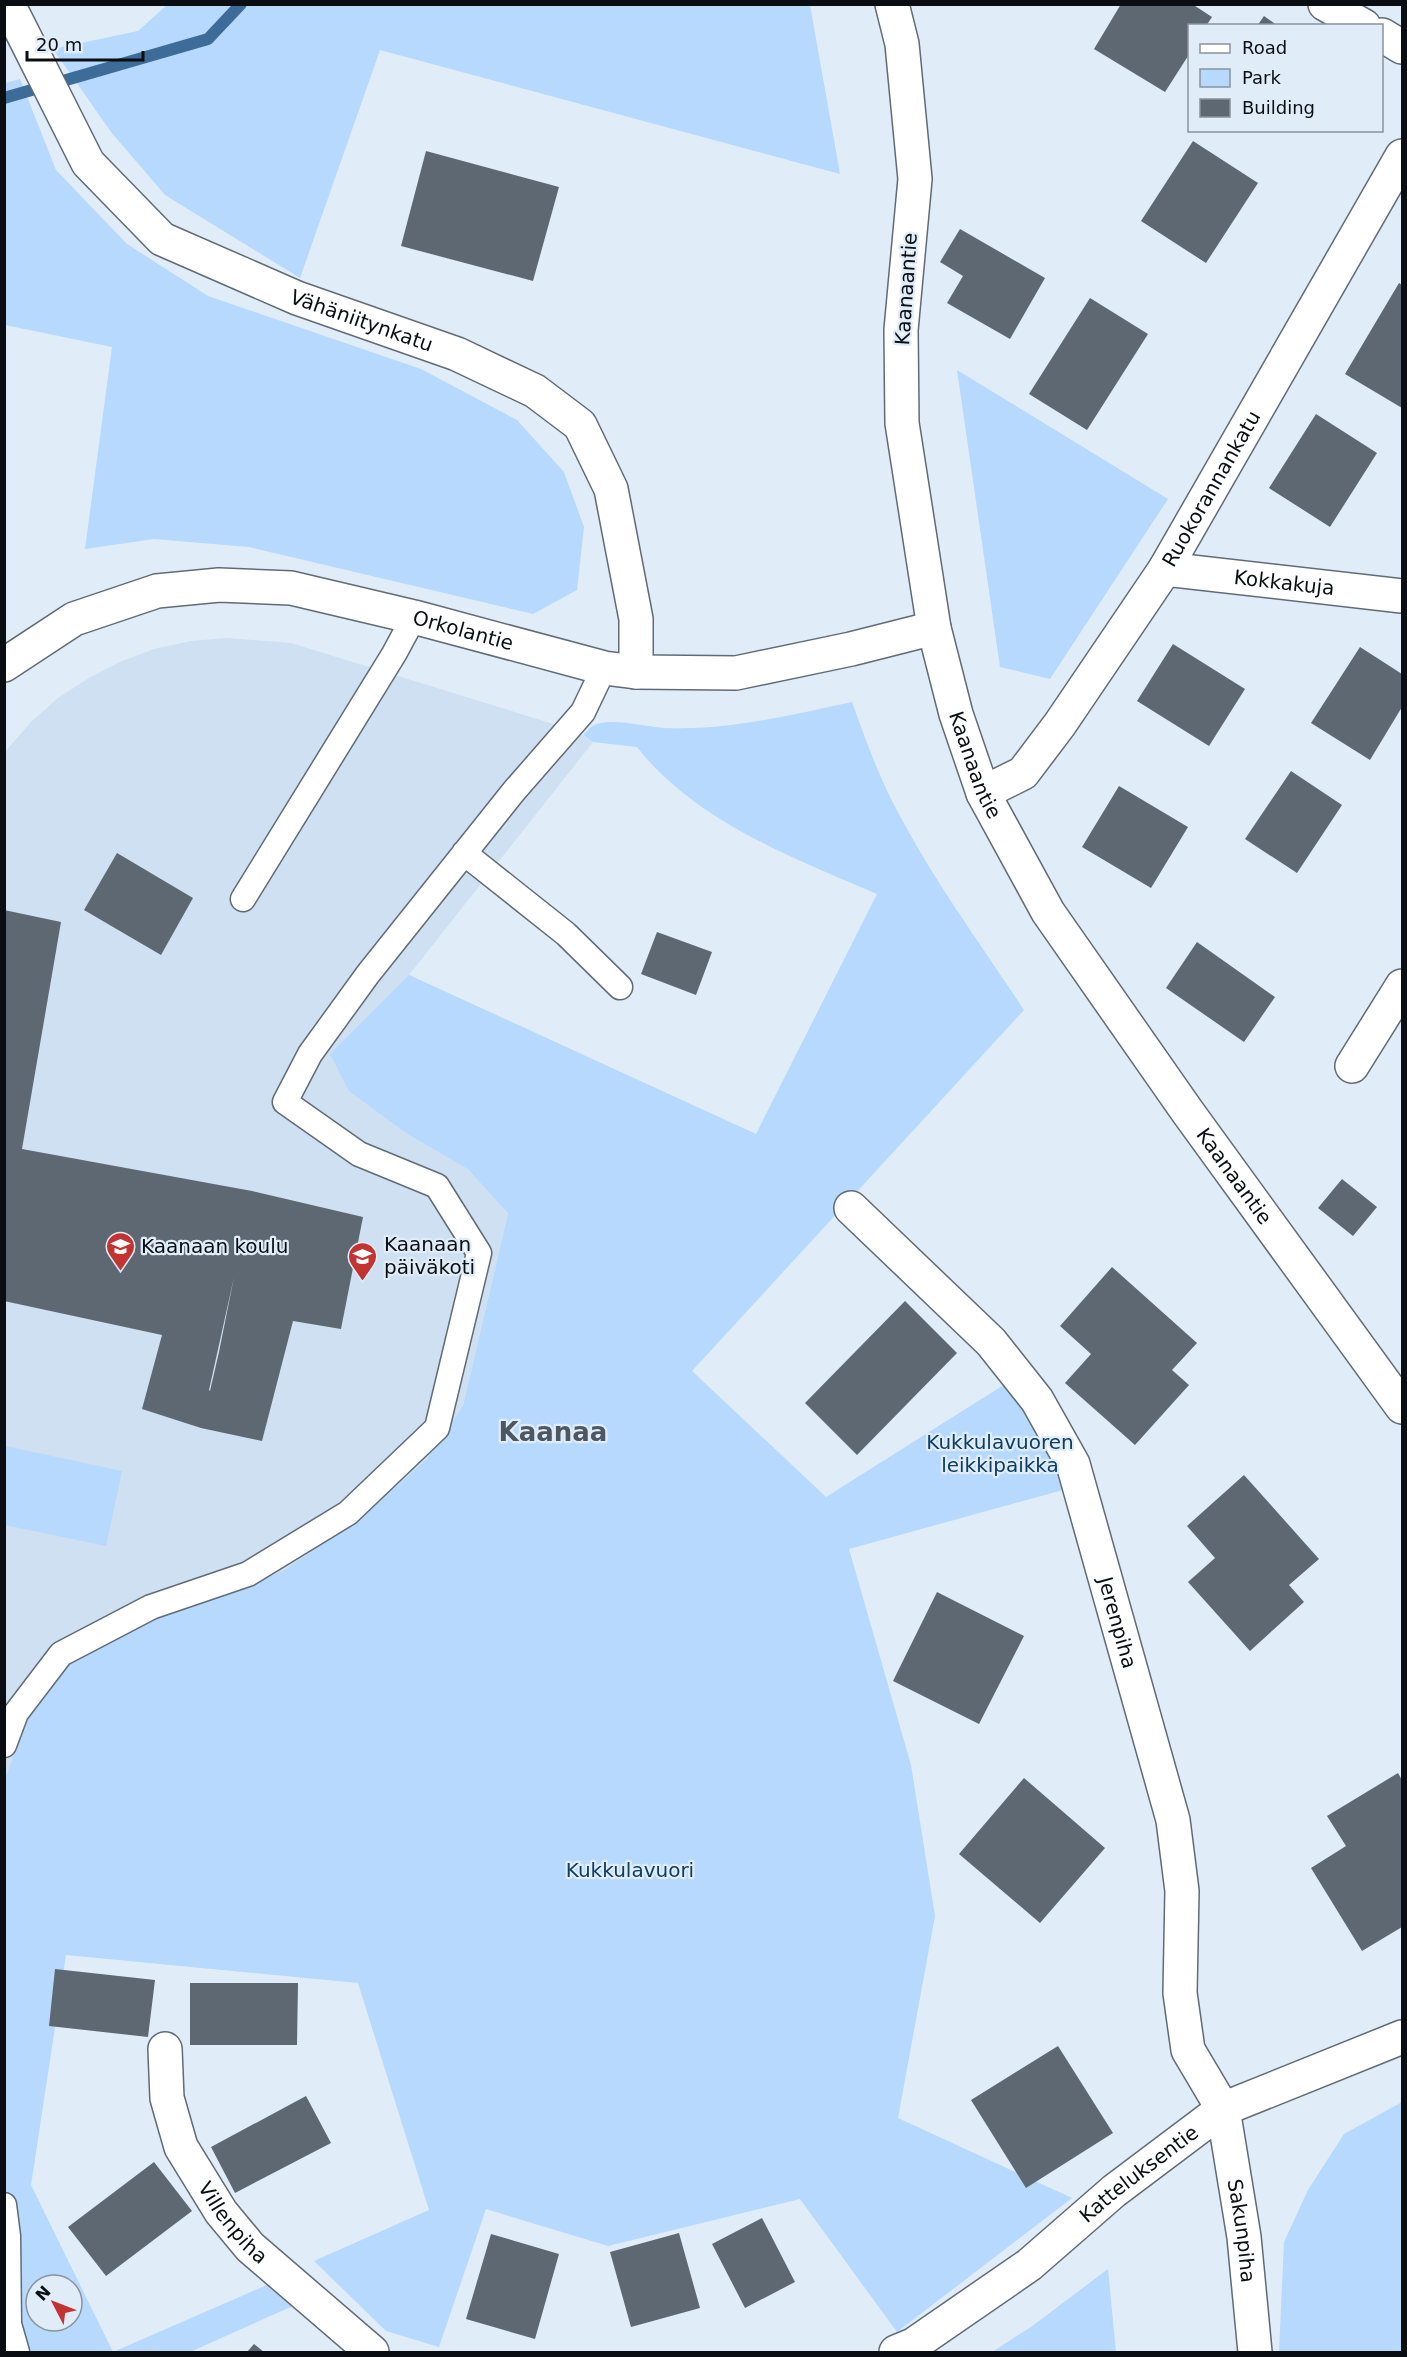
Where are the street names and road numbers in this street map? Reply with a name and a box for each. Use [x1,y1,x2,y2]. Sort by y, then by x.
street label: Kaanaantie [890,232,922,346]
street label: Vähäniitynkatu [287,285,436,357]
street label: Ruokorannankatu [1157,406,1265,571]
street label: Kokkakuja [1233,565,1336,600]
street label: Orkolantie [410,605,516,655]
street label: Kaanaantie [944,708,1007,823]
street label: Kaanaantie [1191,1123,1277,1229]
street label: Jerenpiha [1093,1572,1142,1671]
street label: Katteluksentie [1074,2120,1203,2228]
street label: Villenpiha [193,2177,272,2269]
street label: Sakunpiha [1223,2177,1260,2284]

